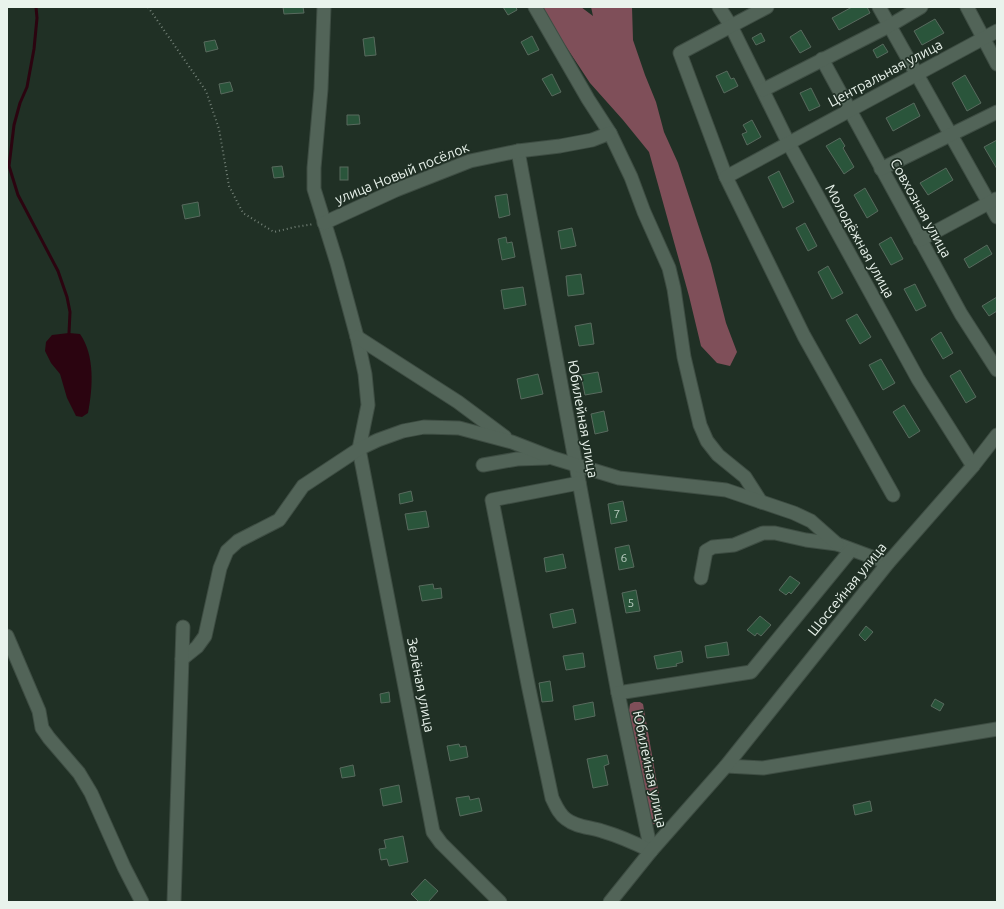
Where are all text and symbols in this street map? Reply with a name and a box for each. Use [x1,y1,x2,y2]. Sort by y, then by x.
street label: Центральная улица [825,36,945,110]
street label: улица Новый посёлок [333,139,471,207]
street label: Совхозная улица [887,156,955,260]
street label: Молодёжная улица [822,181,898,301]
street label: Юбилейная улица [565,359,601,479]
house number: 7 [614,507,620,520]
street label: Шоссейная улица [805,539,889,639]
house number: 6 [621,551,628,564]
house number: 5 [628,596,634,609]
street label: Зелёная улица [404,636,438,734]
street label: Юбилейная улица [630,709,670,829]

